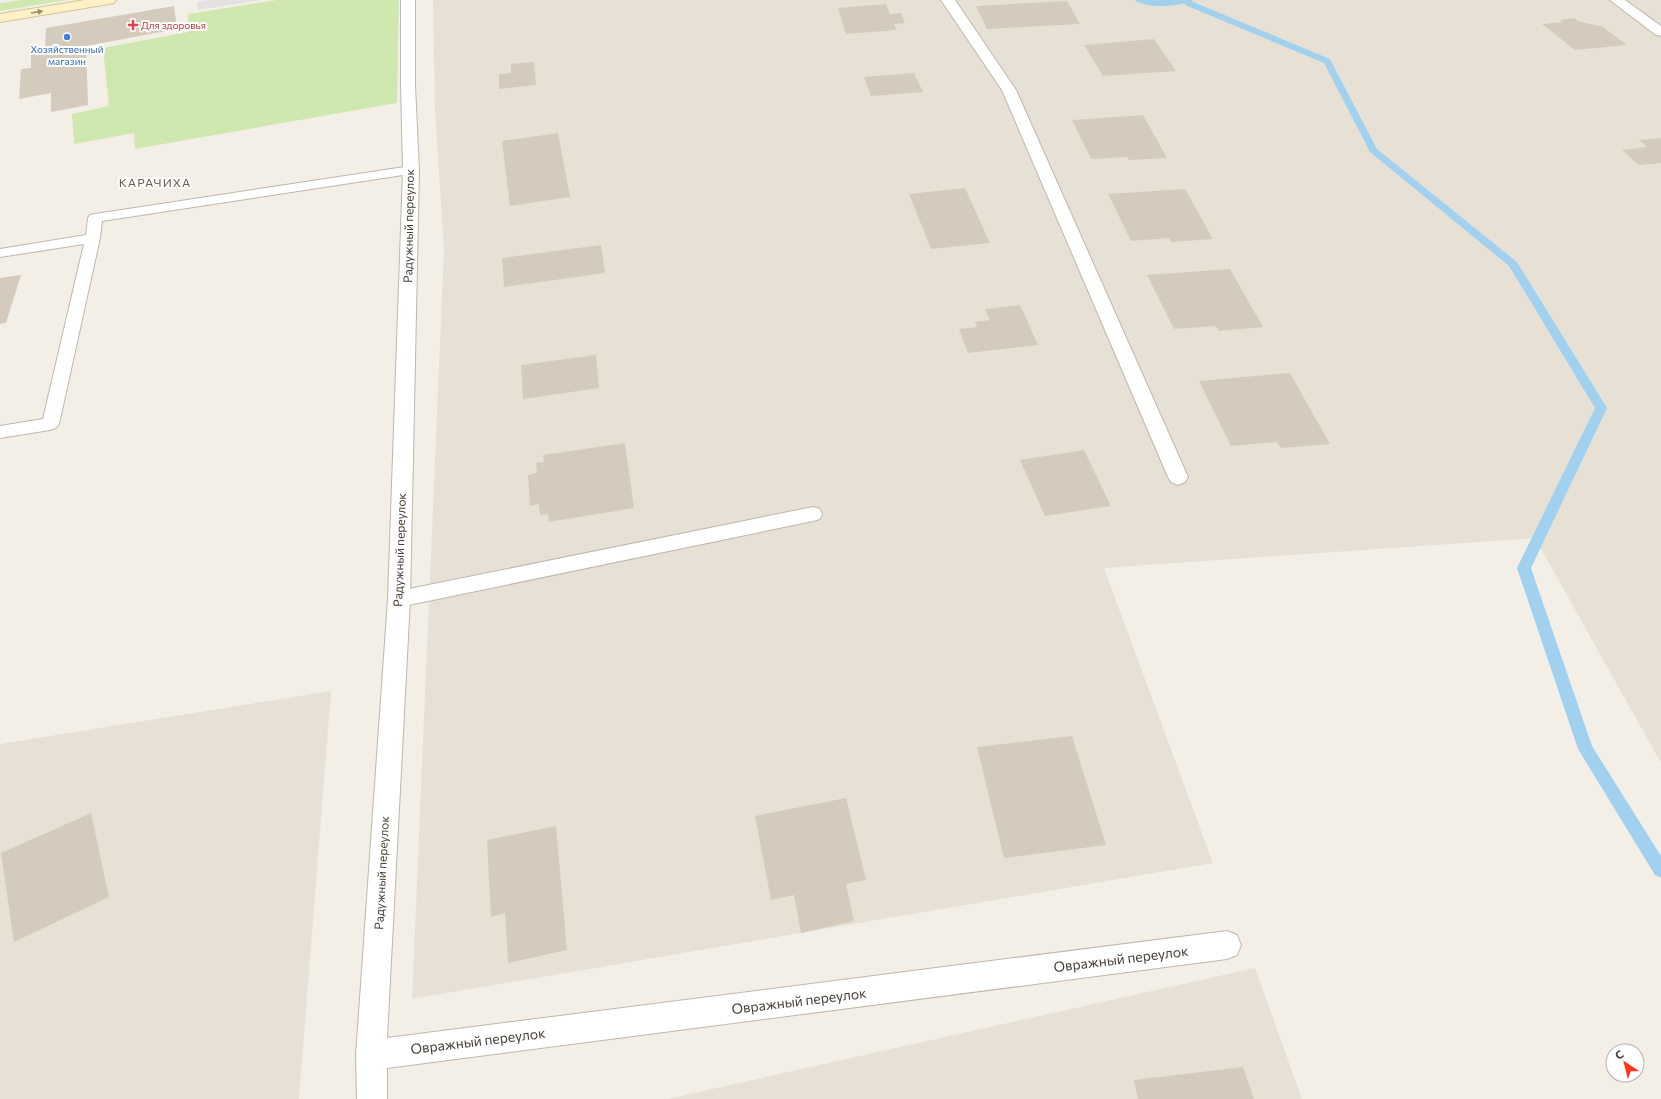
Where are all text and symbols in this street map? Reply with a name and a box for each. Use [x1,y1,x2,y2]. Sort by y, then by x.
one-way arrow [31,9,43,15]
place label: Для здоровья [141,19,206,31]
marker: Для здоровья [128,20,138,30]
marker: Хозяйственный магазин [62,32,72,42]
place label: Хозяйственный магазин [31,43,103,67]
street label: Радужный переулок [400,168,416,283]
district label: КАРАЧИХА [119,175,191,189]
street label: Радужный переулок [390,492,408,607]
street label: Радужный переулок [371,815,391,930]
street label: Овражный переулок [1053,942,1190,975]
street label: Овражный переулок [731,984,868,1017]
street label: Овражный переулок [410,1024,547,1057]
north arrow [1605,1043,1645,1083]
text: С [1612,1047,1626,1062]

